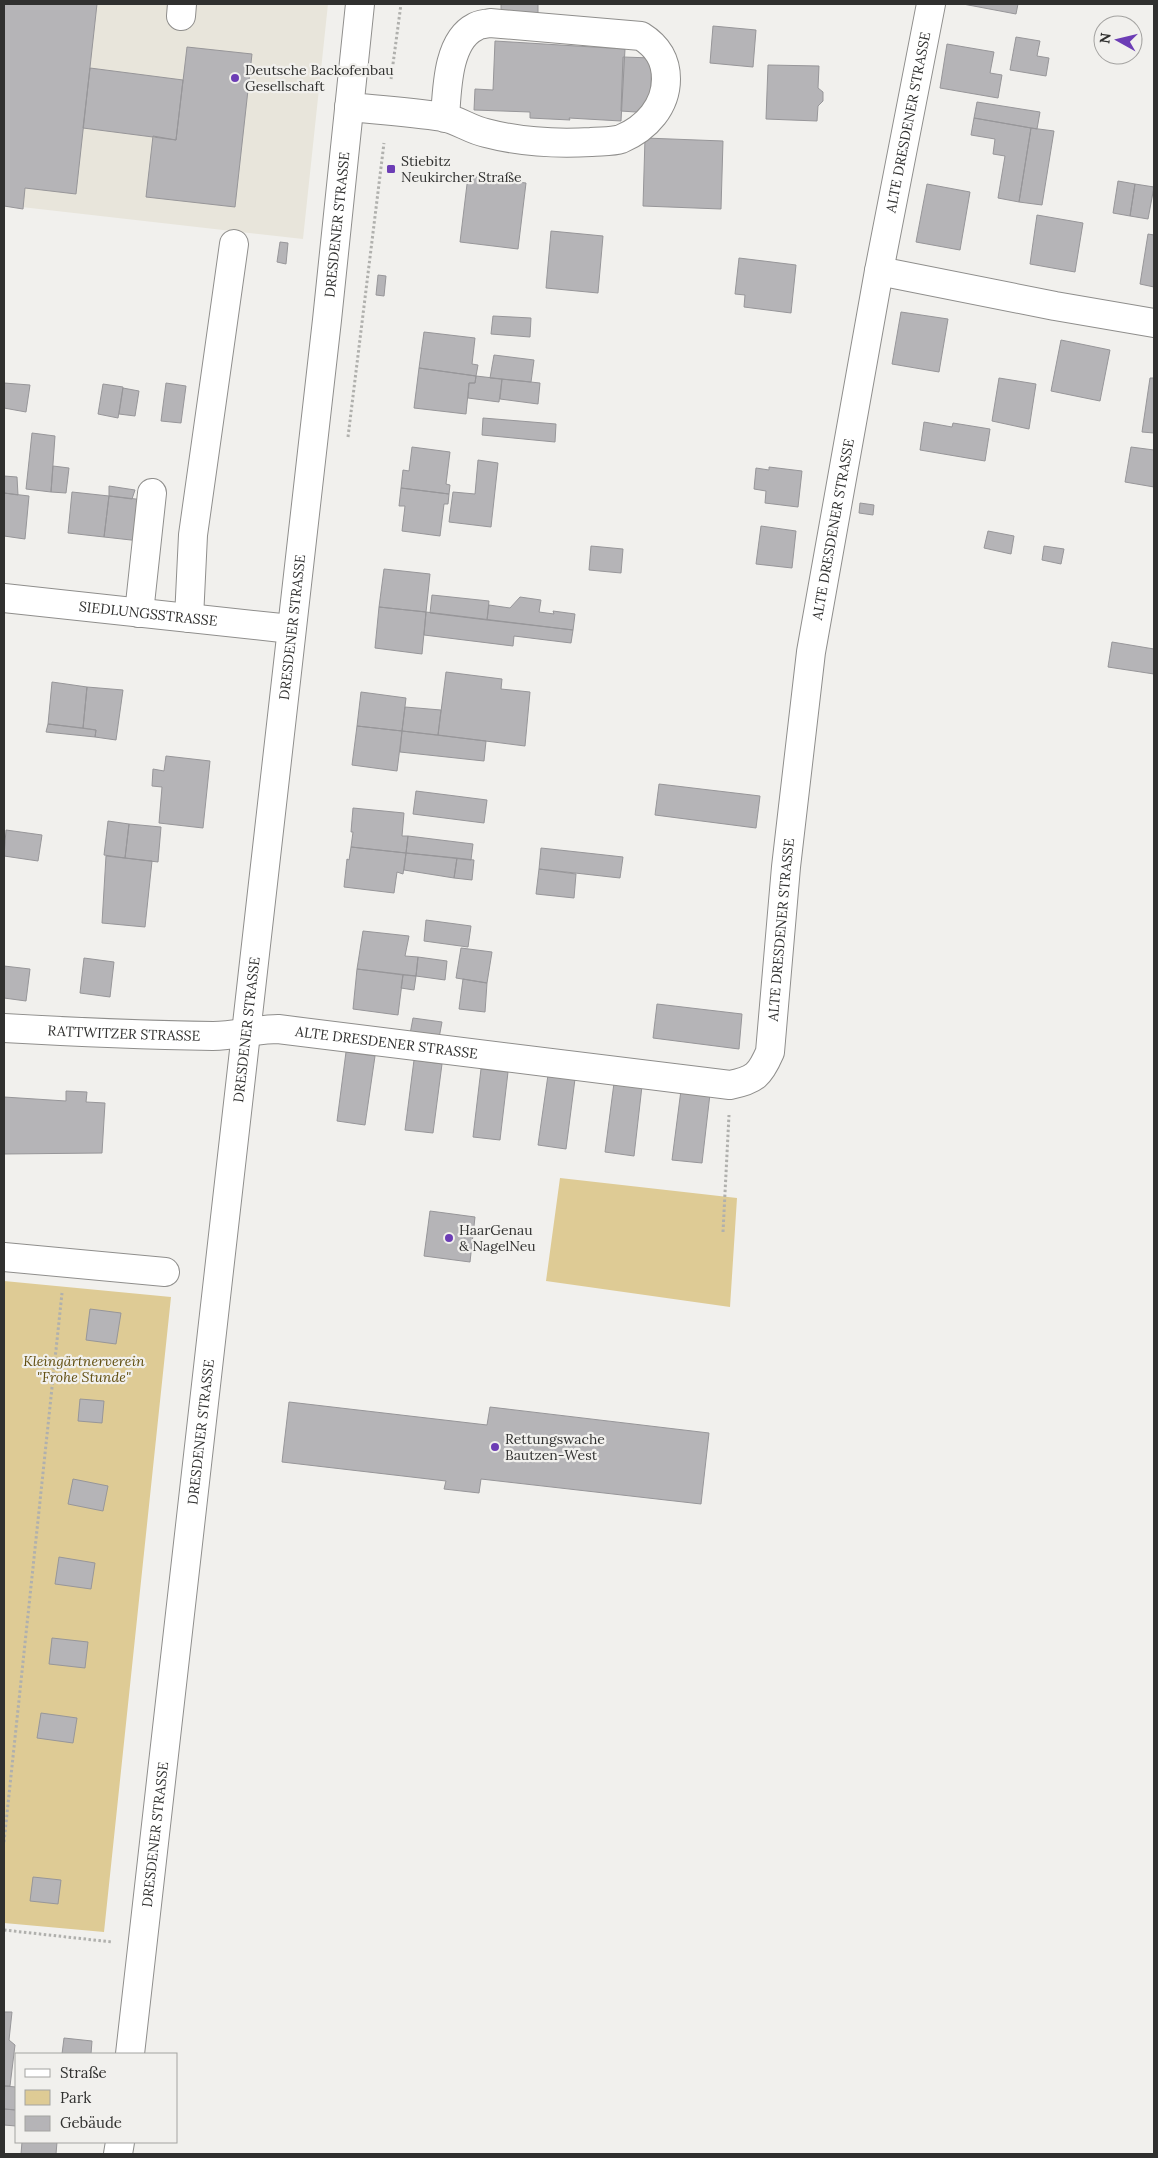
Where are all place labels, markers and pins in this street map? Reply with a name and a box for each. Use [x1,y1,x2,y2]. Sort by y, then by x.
place label: Deutsche Backofenbau Gesellschaft [245,61,394,95]
marker: Deutsche Backofenbau Gesellschaft [229,72,241,84]
place label: Stiebitz Neukircher Straße [401,152,522,186]
marker: Stiebitz Neukircher Straße [385,163,397,175]
place label: HaarGenau & NagelNeu [459,1221,536,1255]
marker: HaarGenau & NagelNeu [443,1232,455,1244]
place label: Rettungswache Bautzen-West [505,1430,605,1464]
marker: Rettungswache Bautzen-West [489,1441,501,1453]

